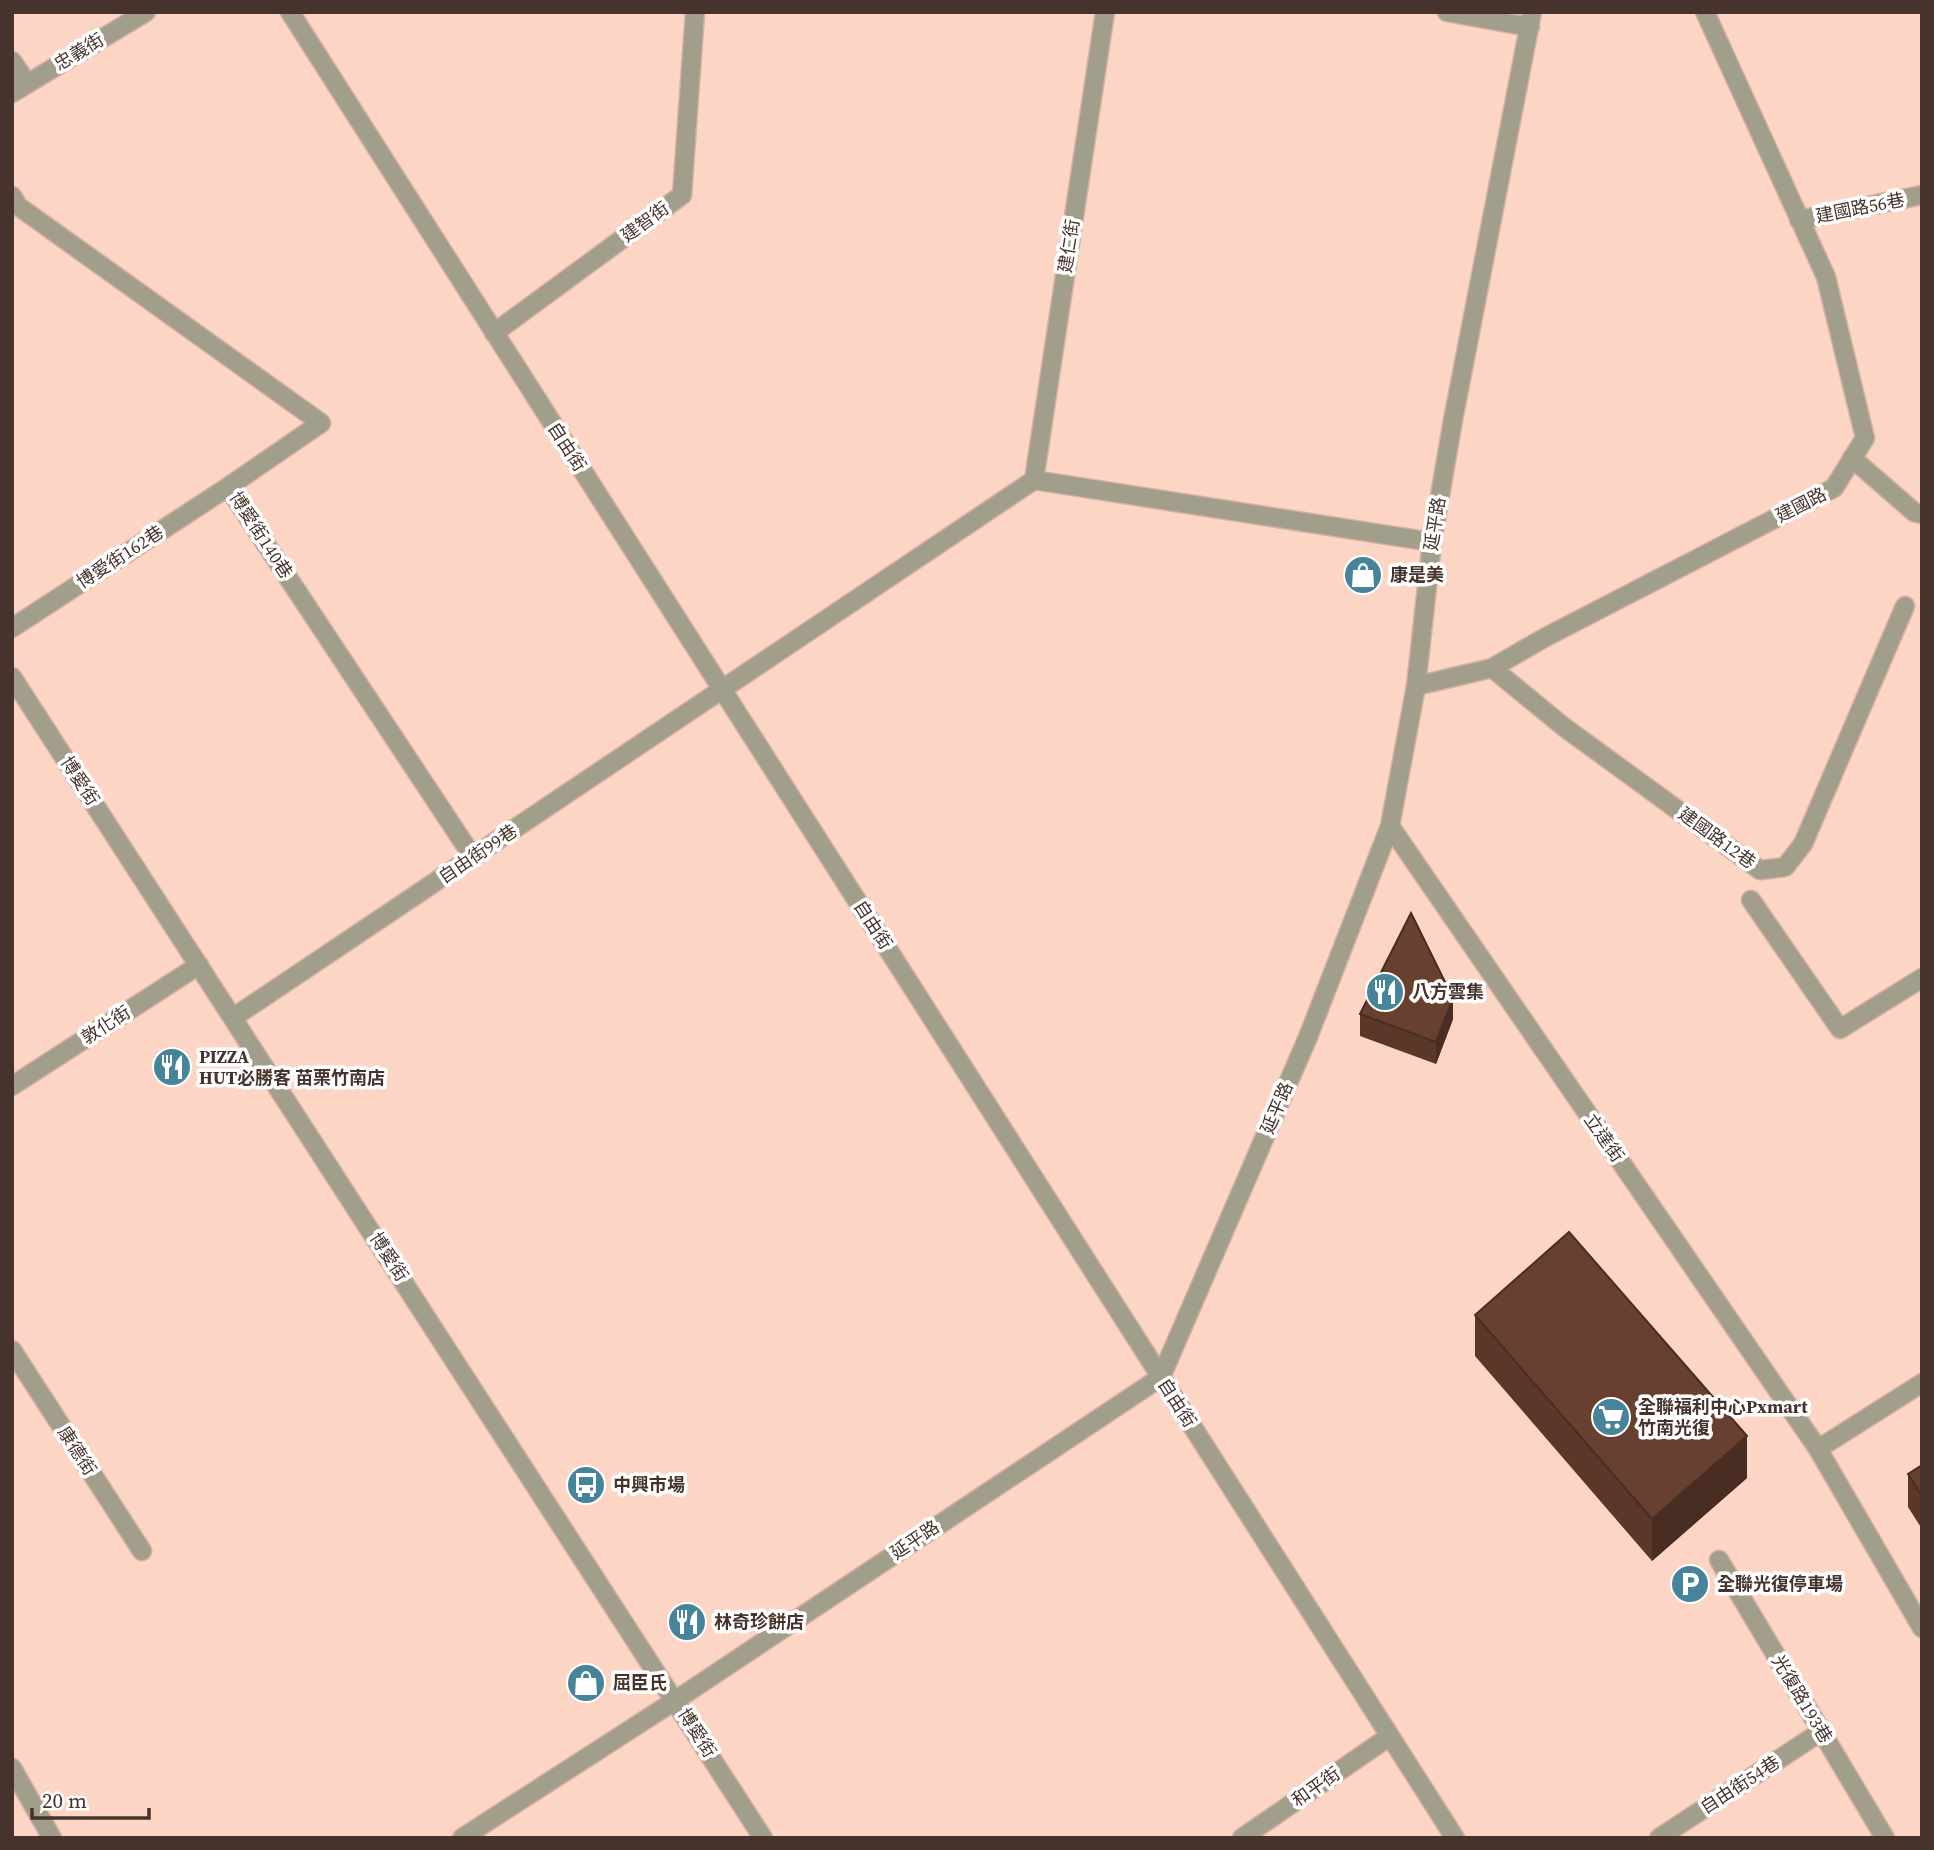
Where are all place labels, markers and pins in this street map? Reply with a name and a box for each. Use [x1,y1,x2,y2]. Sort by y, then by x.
shop icon: 康是美 [1342,554,1384,596]
place label: 康是美 [1390,562,1444,587]
restaurant icon: 八方雲集 [1364,971,1406,1013]
place label: 八方雲集 [1412,979,1484,1004]
place label: PIZZA HUT必勝客 苗栗竹南店 [199,1044,385,1090]
restaurant icon: PIZZA HUT必勝客 苗栗竹南店 [151,1046,193,1088]
place label: 全聯福利中心Pxmart 竹南光復 [1638,1394,1808,1440]
supermarket icon: 全聯福利中心Pxmart 竹南光復 [1590,1396,1632,1438]
bus stop icon: 中興市場 [565,1464,607,1506]
place label: 中興市場 [613,1472,685,1497]
parking icon: 全聯光復停車場 [1669,1563,1711,1605]
place label: 全聯光復停車場 [1717,1571,1843,1596]
restaurant icon: 林奇珍餅店 [666,1601,708,1643]
place label: 林奇珍餅店 [714,1609,804,1634]
shop icon: 屈臣氏 [565,1662,607,1704]
place label: 屈臣氏 [613,1670,667,1695]

